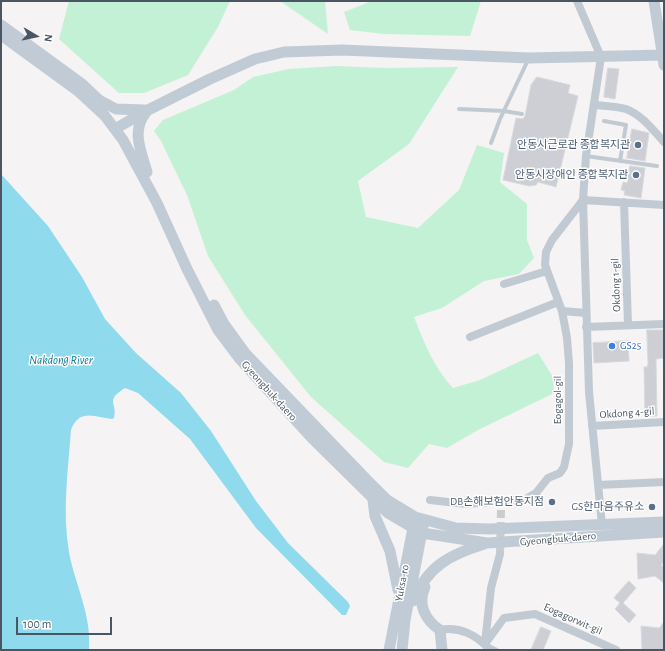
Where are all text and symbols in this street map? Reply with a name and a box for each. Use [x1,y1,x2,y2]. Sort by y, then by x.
north arrow [16,16,56,56]
text: N [42,33,54,43]
place label: 안동시근로관 종합복지관 [517,138,630,152]
marker: 안동시근로관 종합복지관 [633,140,643,150]
place label: 안동시장애인 종합복지관 [515,168,628,182]
marker: 안동시장애인 종합복지관 [631,170,641,180]
street label: Okdong 1-gil [608,258,624,312]
place label: GS25 [620,339,641,353]
marker: GS25 [607,341,617,351]
water label: Nakdong River [29,353,93,367]
street label: Gyeongbuk-daero [239,358,299,424]
street label: Eogagol-gil [551,376,565,424]
street label: Okdong 4-gil [599,404,655,422]
place label: DB손해보험안동지점 [450,495,544,509]
marker: DB손해보험안동지점 [547,497,557,507]
place label: GS한마음주유소 [571,500,644,514]
marker: GS한마음주유소 [647,502,657,512]
street label: Gyeongbuk-daero [519,529,597,549]
street label: Yuksa-ro [392,563,412,603]
street label: Eogagorwit-gil [542,600,604,638]
scale bar [18,609,114,635]
text: 100 m [23,618,51,630]

